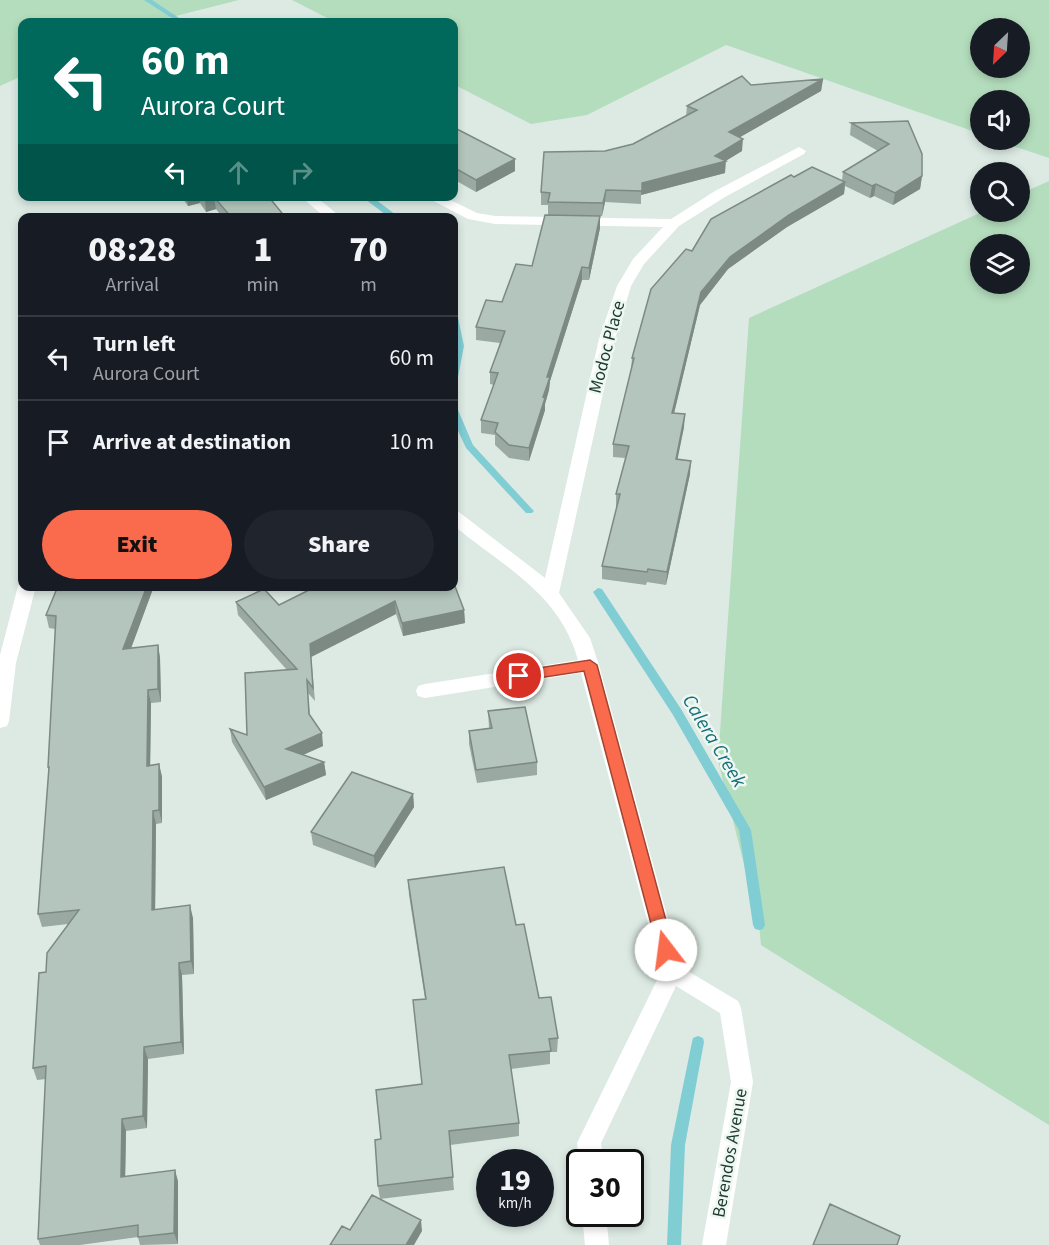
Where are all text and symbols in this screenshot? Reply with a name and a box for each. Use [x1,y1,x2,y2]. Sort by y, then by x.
north arrow [970,18,1030,78]
map controls [970,18,1030,294]
text: 60 m [141,31,230,91]
icon: left [42,42,120,120]
text: Aurora Court [141,87,285,126]
button: sound [970,90,1030,150]
icon: left [159,156,192,189]
icon: ahead [222,156,255,189]
icon: right [285,156,318,189]
button: search [970,162,1030,222]
text: 08:28 [88,224,176,275]
text: 1 [253,224,272,275]
text: 70 [349,224,388,275]
button: layers [970,234,1030,294]
text: Arrival [105,271,159,299]
text: min [247,271,279,299]
text: m [360,271,377,299]
street label: Modoc Place [583,298,631,396]
text: Turn left [93,328,175,360]
icon: left [42,342,75,375]
text: 60 m [389,342,434,374]
text: Aurora Court [93,360,200,388]
icon: arrive [42,426,75,459]
text: Arrive at destination [93,426,291,458]
text: 10 m [389,426,434,458]
button: Exit [42,510,232,579]
button: Share [244,510,434,579]
pin [493,650,544,701]
icon: arrive [502,659,535,692]
water label: Calera Creek [675,689,753,793]
position arrow [634,918,698,982]
street label: Berendos Avenue [706,1086,754,1220]
speed limit sign: 30 [566,1149,644,1227]
text: 19 [499,1159,531,1202]
text: km/h [498,1193,532,1214]

